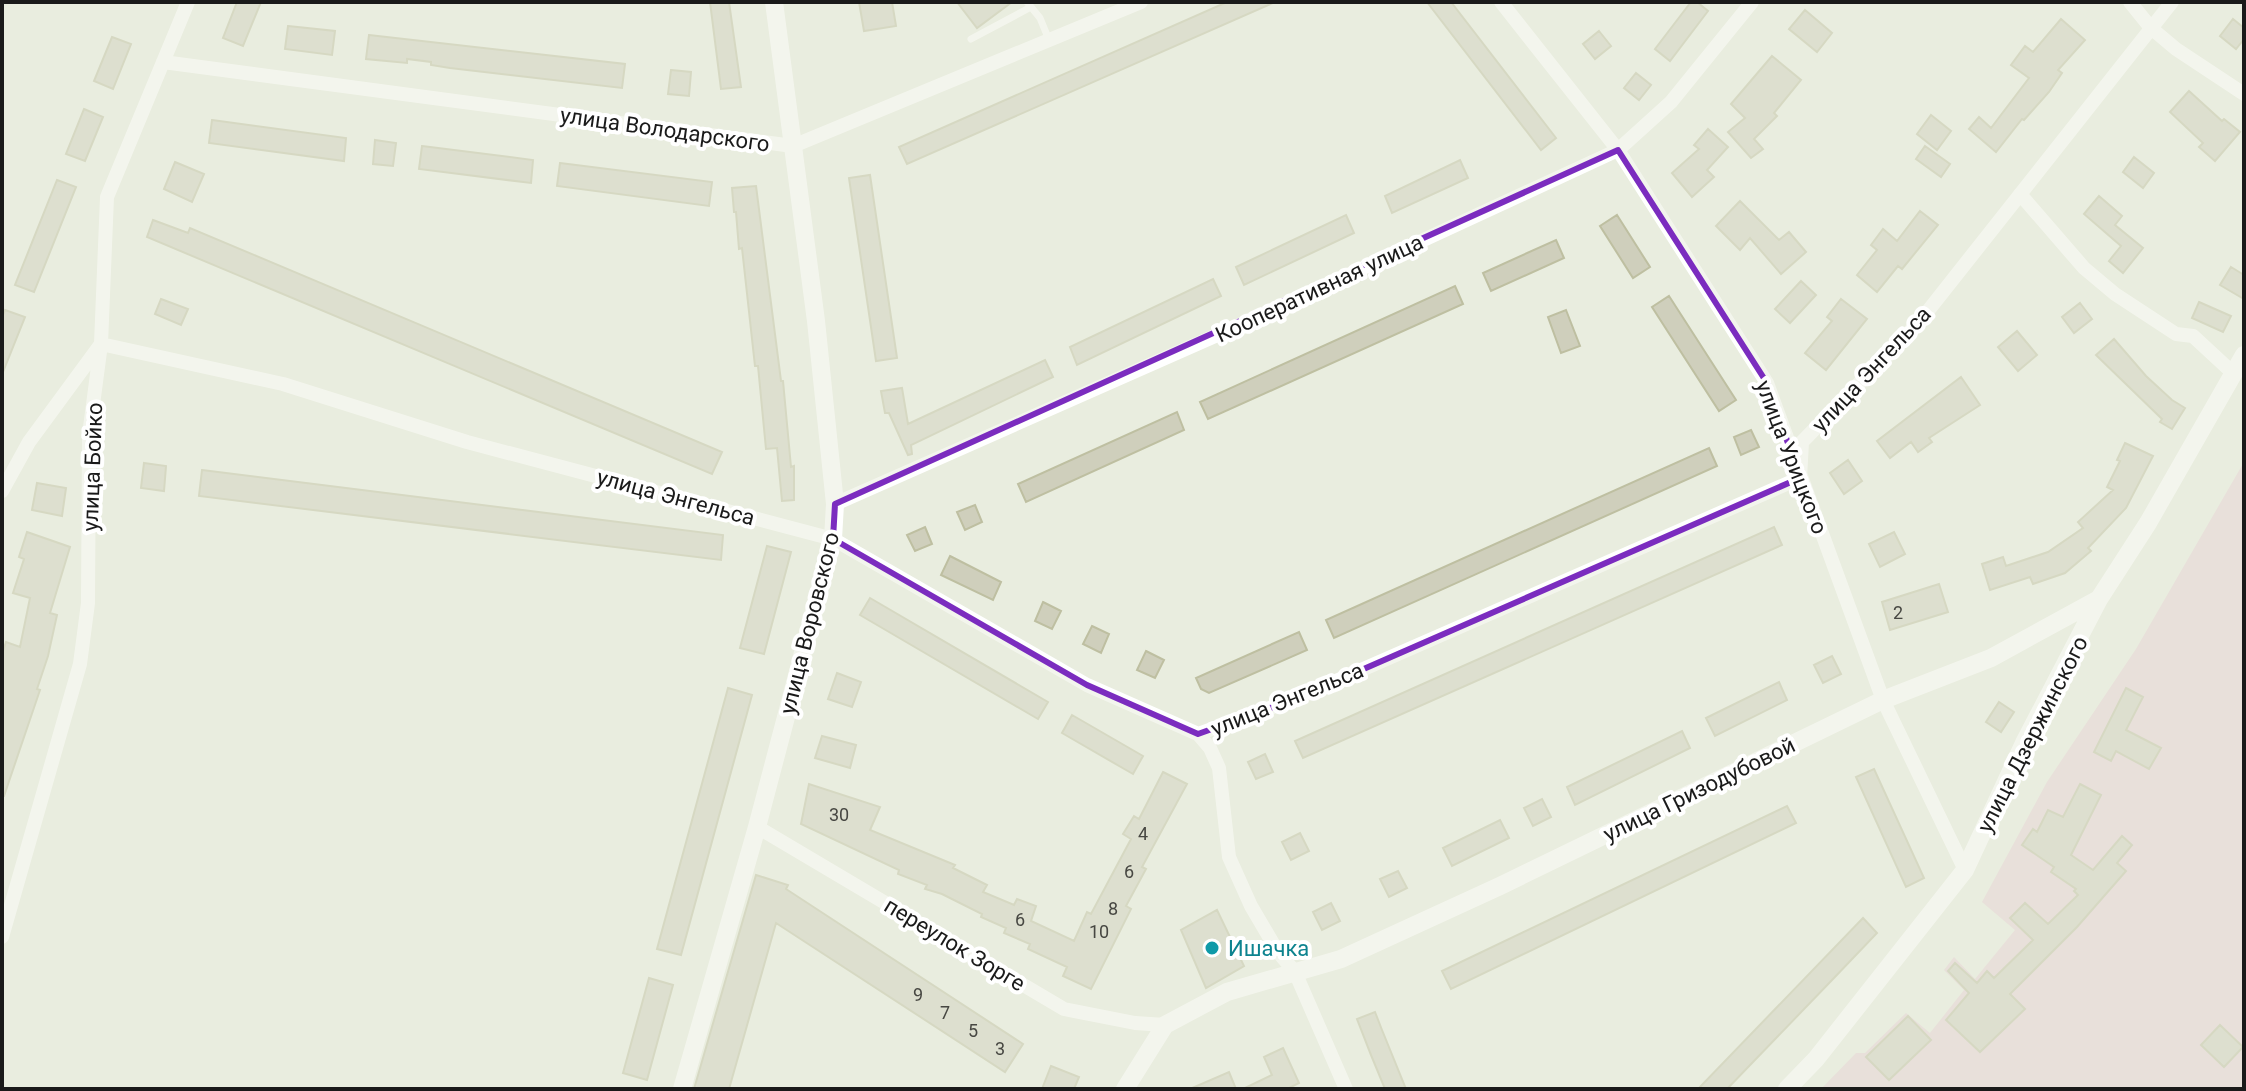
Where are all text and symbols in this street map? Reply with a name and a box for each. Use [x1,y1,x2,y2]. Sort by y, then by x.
street label: улица Володарского [559,102,771,157]
street label: Кооперативная улица [1212,229,1427,348]
street label: улица Энгельса [1807,301,1936,437]
street label: улица Урицкого [1751,377,1832,537]
street label: улица Бойко [78,402,107,532]
street label: улица Энгельса [594,464,757,531]
street label: улица Воровского [775,529,844,717]
house number: 2 [1893,602,1903,623]
street label: улица Дзержинского [1972,632,2093,837]
street label: улица Энгельса [1207,657,1367,741]
street label: улица Гризодубовой [1599,732,1799,847]
house number: 30 [829,804,849,825]
house number: 4 [1138,823,1148,844]
house number: 6 [1124,861,1134,882]
street label: переулок Зорге [880,893,1030,996]
house number: 8 [1108,898,1118,919]
house number: 6 [1015,909,1025,930]
house number: 10 [1089,921,1109,942]
place label: Ишачка [1228,936,1309,961]
marker: Ишачка [1203,939,1221,957]
house number: 9 [913,984,923,1005]
house number: 7 [940,1002,950,1023]
house number: 5 [968,1020,978,1041]
house number: 3 [995,1038,1005,1059]

